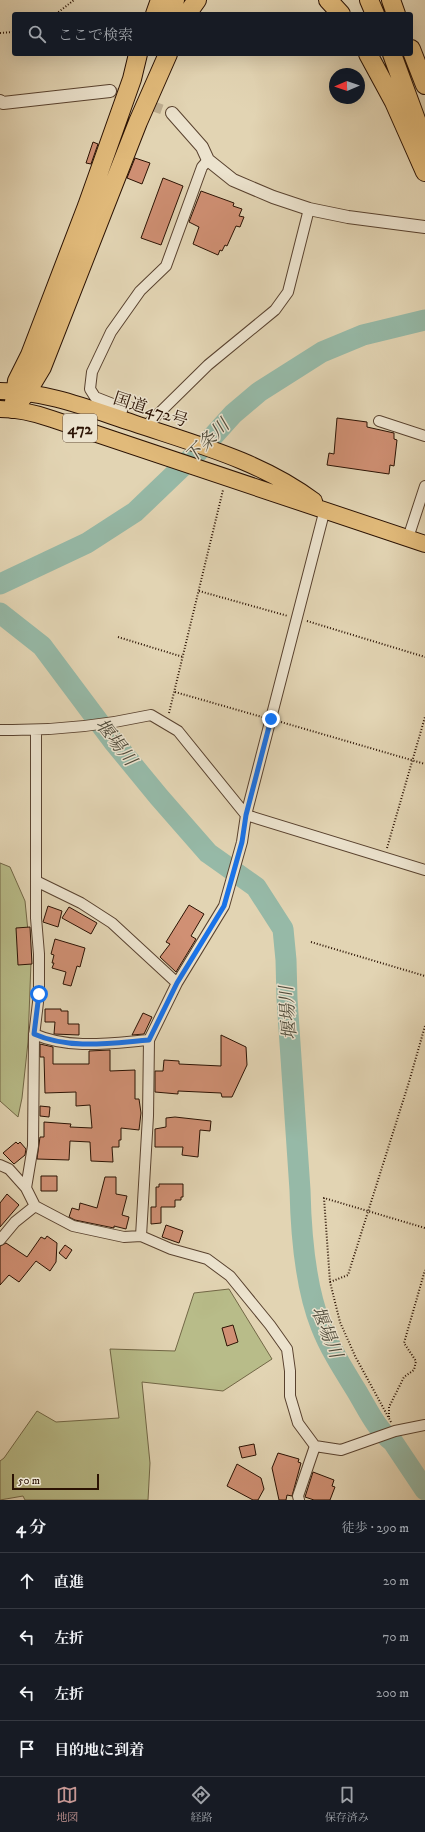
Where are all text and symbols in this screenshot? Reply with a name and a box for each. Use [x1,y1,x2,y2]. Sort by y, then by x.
search box [12,12,413,56]
icon: search [26,23,48,45]
text: ここで検索 [58,26,133,45]
north arrow [329,68,365,104]
street label: 国道472号 [110,388,191,432]
water label: 下条川 [181,413,236,469]
road number: 472 [63,414,97,442]
route end [262,710,280,728]
water label: 堰場川 [90,715,142,772]
water label: 堰場川 [276,983,302,1041]
route start [30,985,48,1003]
water label: 堰場川 [306,1303,347,1363]
scale bar [12,1472,99,1491]
text: 50 m [18,1474,40,1488]
text: 4 分 [16,1517,46,1539]
text: 徒歩 · 290 m [342,1520,409,1536]
icon: ahead [16,1570,38,1592]
text: 直進 [54,1573,84,1592]
text: 20 m [383,1573,409,1589]
icon: left [16,1626,38,1648]
text: 左折 [54,1629,84,1648]
text: 70 m [383,1629,409,1645]
icon: left [16,1682,38,1704]
text: 左折 [54,1685,84,1704]
text: 200 m [376,1685,409,1701]
icon: arrive [16,1738,38,1760]
text: 目的地に到着 [54,1741,144,1760]
tab: 地図 [56,1784,78,1825]
tab: 経路 [190,1784,212,1825]
tab: 保存済み [325,1784,369,1825]

